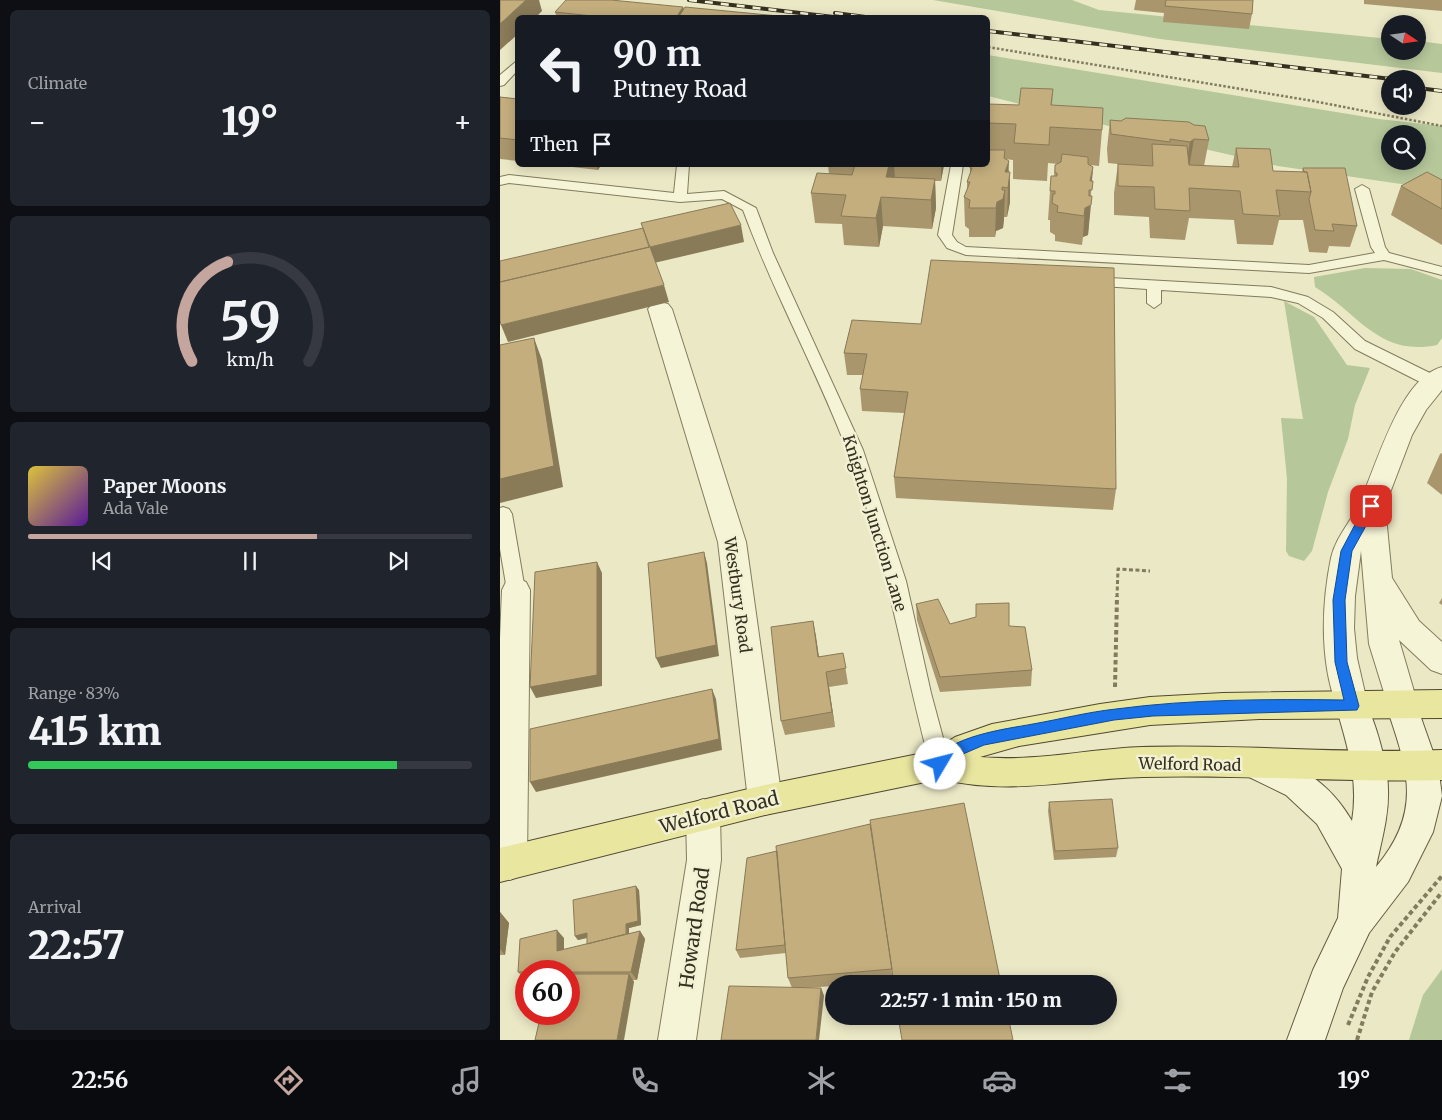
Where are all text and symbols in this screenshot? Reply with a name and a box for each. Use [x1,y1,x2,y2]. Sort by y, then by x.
north arrow [1381,15,1426,60]
map controls [1381,15,1426,170]
text: 90 m [613,32,701,76]
icon: left [530,35,595,100]
button: sound [1381,70,1426,115]
text: Climate [28,73,87,93]
text: Putney Road [613,75,747,103]
text: 19° [221,98,279,145]
text: − [28,104,47,140]
text: + [453,104,472,140]
button: search [1381,125,1426,170]
icon: arrive [588,130,616,158]
text: Then [530,132,578,156]
text: 59 [219,289,281,354]
text: km/h [226,348,274,371]
street label: Knighton Junction Lane [839,432,911,614]
text: Paper Moons [103,474,227,498]
pin [1350,485,1392,527]
icon: arrive [1357,492,1385,520]
text: Ada Vale [103,498,168,518]
street label: Westbury Road [720,535,756,654]
icon: previous [88,547,116,575]
icon: pause [236,547,264,575]
icon: next [384,547,412,575]
text: Range · 83% [28,683,120,703]
text: 415 km [28,708,161,755]
position arrow [913,737,965,789]
street label: Welford Road [1138,753,1242,775]
street label: Welford Road [656,786,781,839]
street label: Howard Road [674,866,714,990]
text: Arrival [28,897,81,917]
text: 22:57 [28,922,125,969]
speed limit sign: 60 [515,960,580,1025]
text: 22:57 · 1 min · 150 m [880,988,1062,1012]
icon: directions [271,1063,306,1098]
icon: music [449,1063,484,1098]
icon: phone [627,1063,662,1098]
icon: climate [804,1063,839,1098]
icon: car [982,1063,1017,1098]
icon: filters [1160,1063,1195,1098]
text: 22:56 [71,1066,128,1094]
text: 19° [1338,1066,1371,1094]

